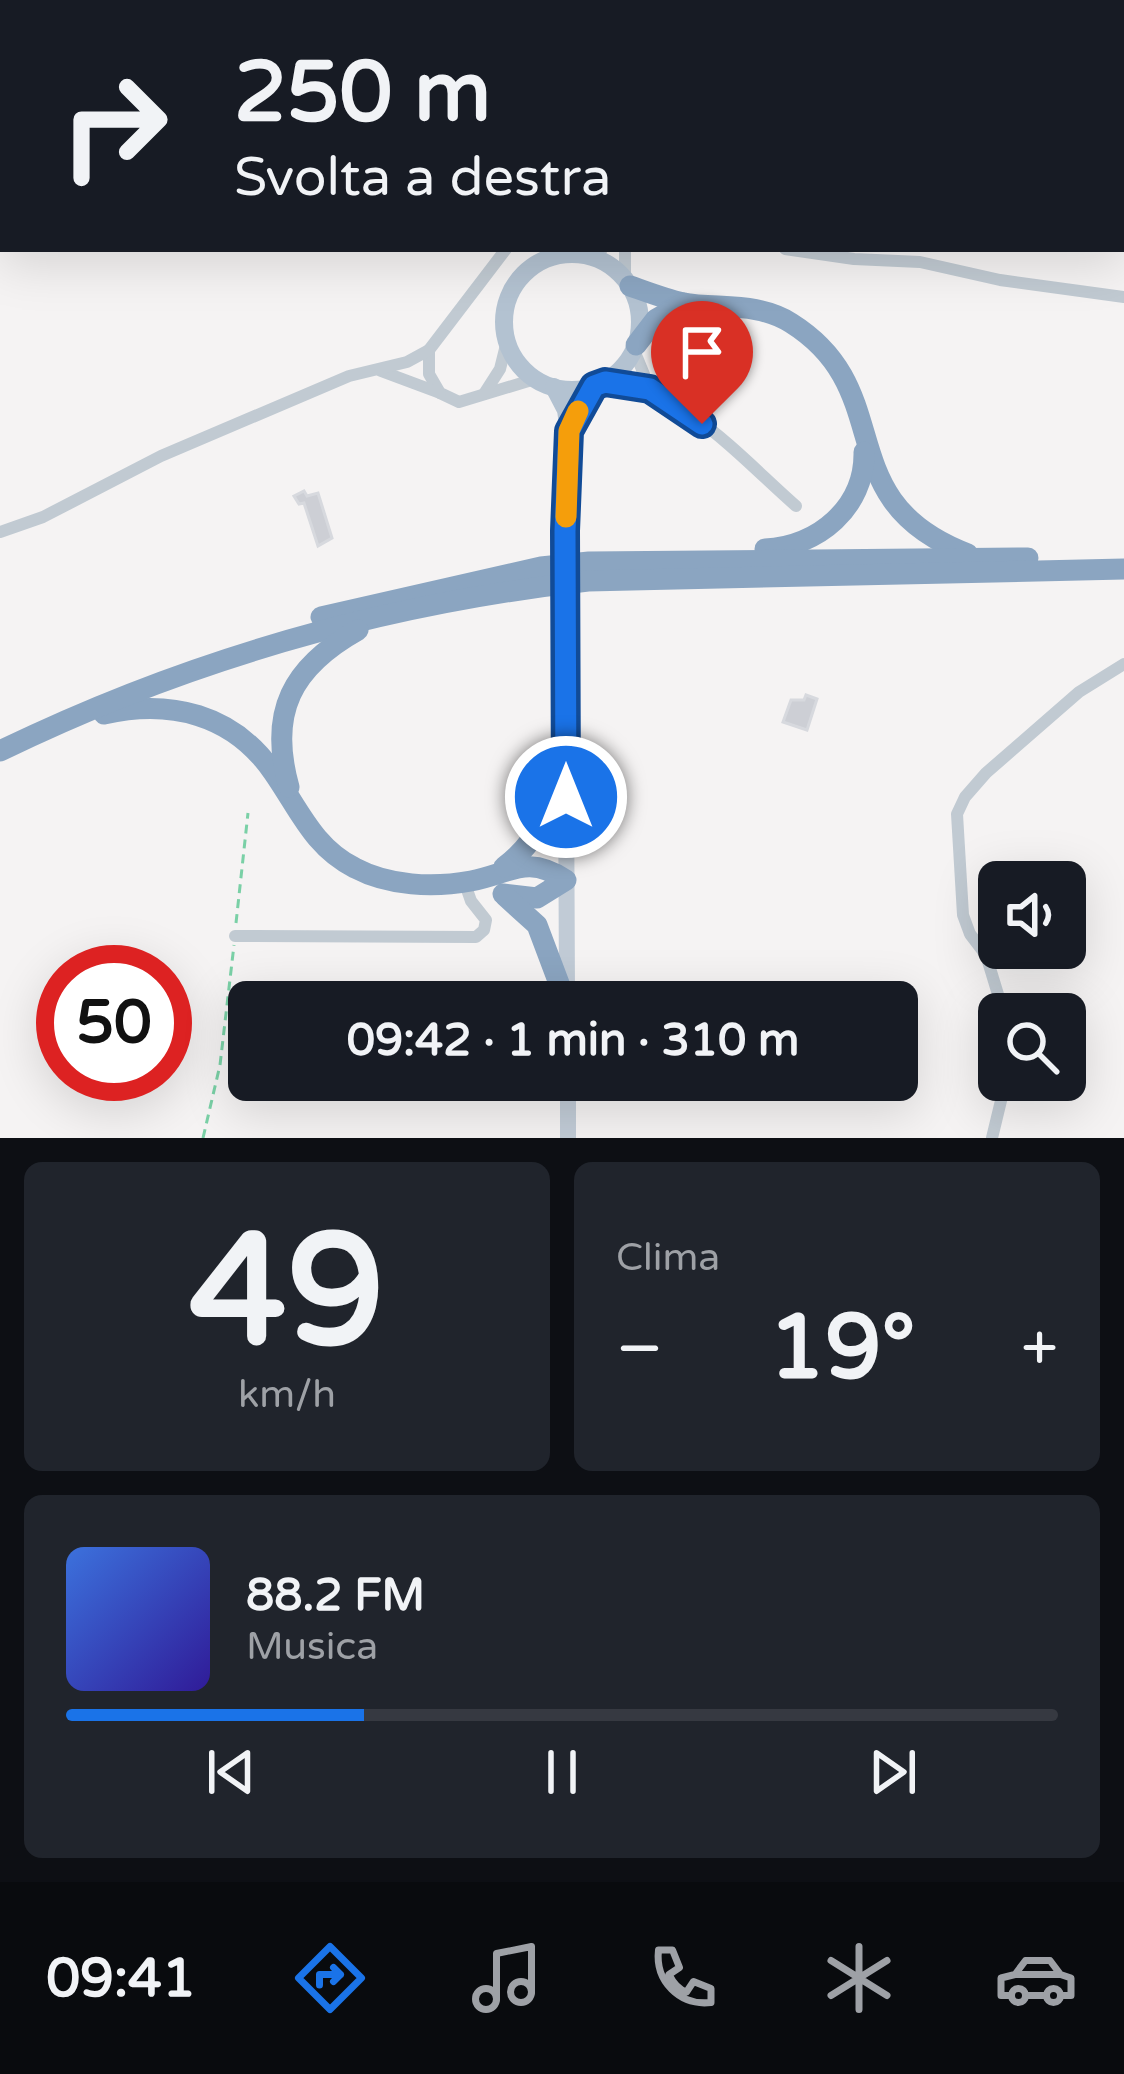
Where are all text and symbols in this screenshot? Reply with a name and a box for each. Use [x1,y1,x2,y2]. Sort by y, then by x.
text: 250 m [234,43,491,144]
icon: right [36,48,192,204]
text: Svolta a destra [234,145,611,210]
pin [651,301,753,424]
icon: arrive [669,319,735,385]
position arrow [503,734,629,860]
map controls [978,861,1086,1101]
button: sound [978,861,1086,969]
speed limit sign: 50 [36,945,192,1101]
button: search [978,993,1086,1101]
text: 09:42 · 1 min · 310 m [347,1014,799,1068]
text: 49 [189,1199,385,1387]
text: Clima [616,1234,720,1281]
text: 19° [768,1294,915,1403]
text: − [616,1309,663,1389]
text: + [1021,1309,1058,1389]
text: km/h [238,1371,336,1418]
text: 88.2 FM [246,1569,425,1623]
text: Musica [246,1623,378,1670]
icon: previous [198,1739,264,1805]
icon: pause [529,1739,595,1805]
icon: next [860,1739,926,1805]
icon: directions [288,1936,372,2020]
icon: music [465,1936,549,2020]
icon: phone [641,1936,725,2020]
icon: climate [817,1936,901,2020]
icon: car [994,1936,1078,2020]
text: 09:41 [46,1946,196,2011]

